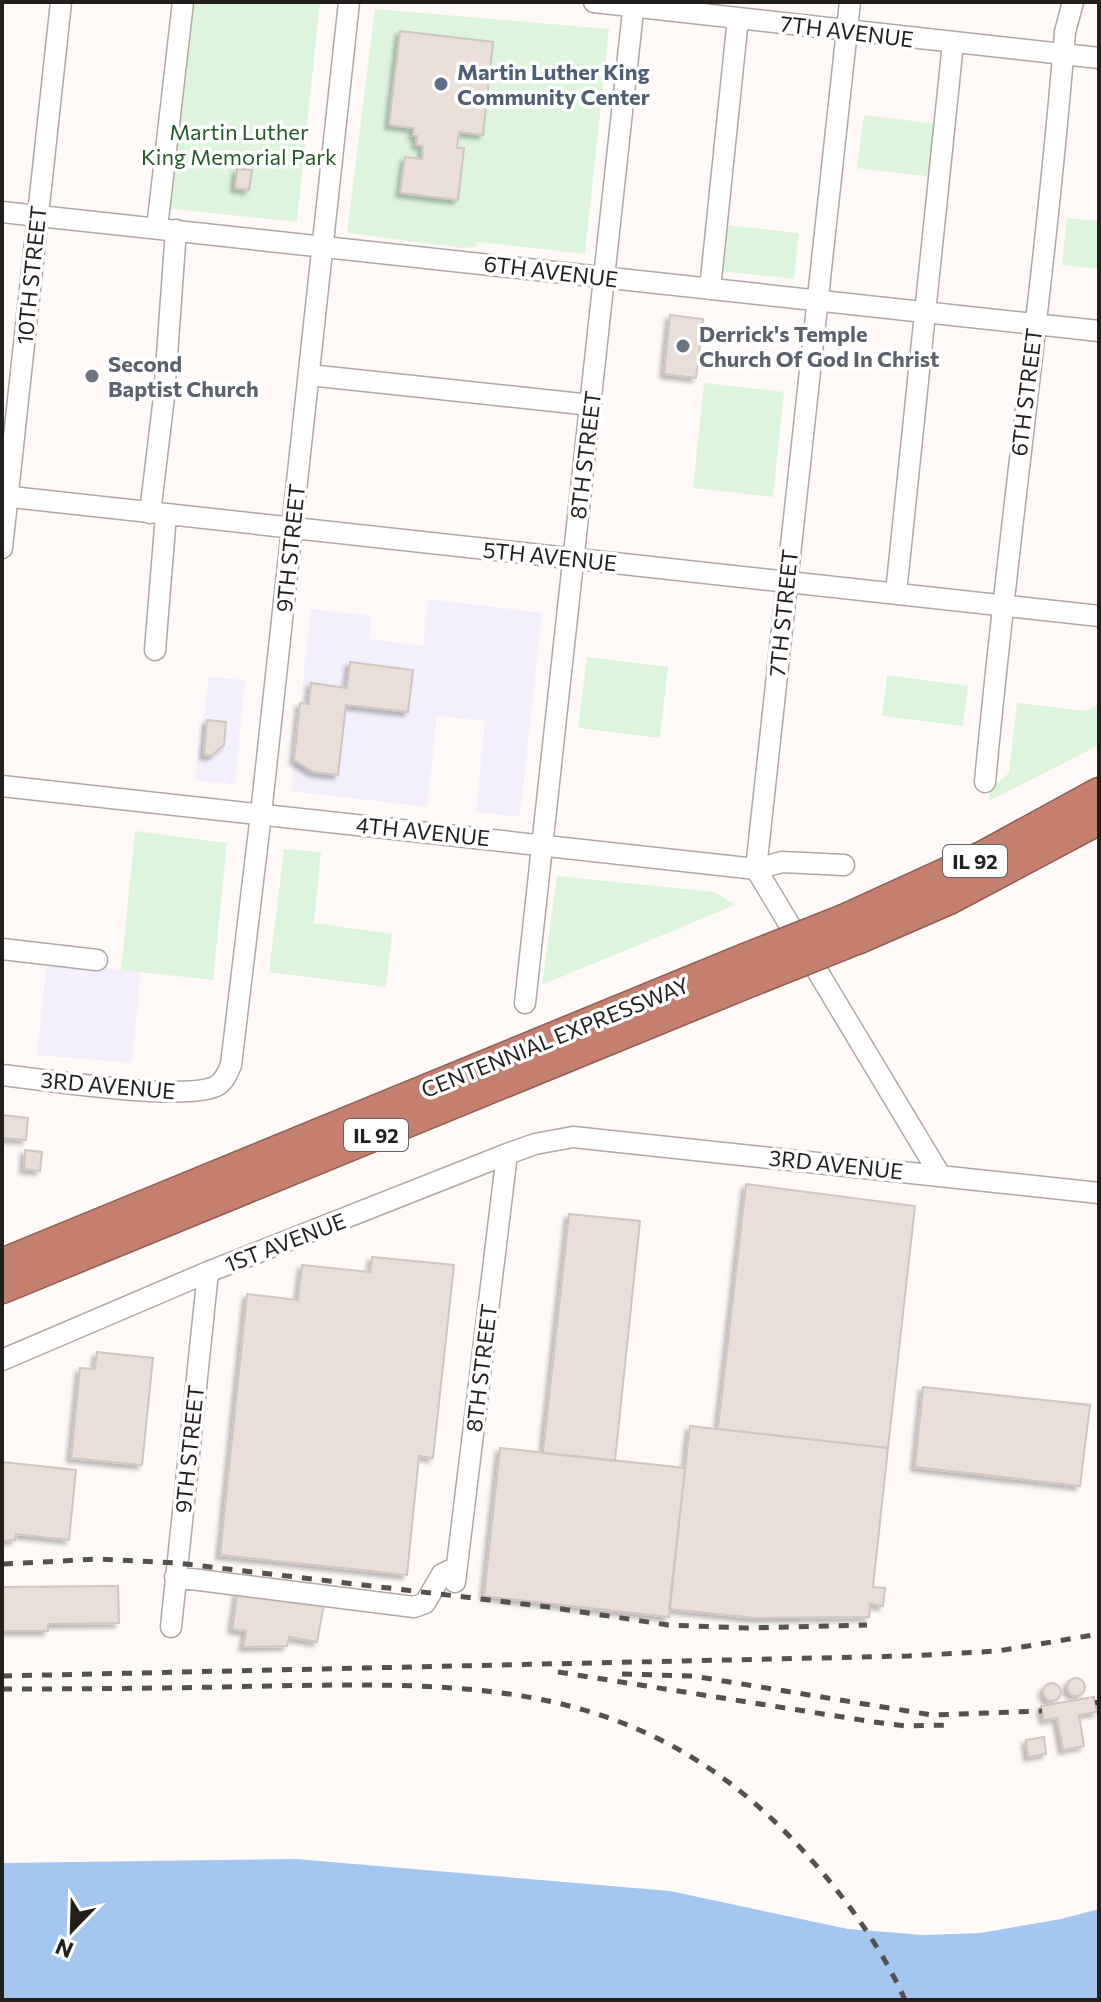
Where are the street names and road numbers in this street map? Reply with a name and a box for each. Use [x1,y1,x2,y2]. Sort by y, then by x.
street label: 7TH AVENUE [779,9,915,53]
street label: 10TH STREET [10,204,52,346]
street label: 6TH AVENUE [482,249,620,293]
street label: 6TH STREET [1005,326,1047,458]
street label: 8TH STREET [564,389,606,521]
street label: 9TH STREET [270,482,310,614]
street label: 5TH AVENUE [482,536,618,576]
street label: 7TH STREET [763,548,803,678]
street label: 4TH AVENUE [355,811,491,851]
road number: IL 92 [943,845,1007,877]
street label: CENTENNIAL EXPRESSWAY [417,971,693,1103]
street label: 3RD AVENUE [39,1066,177,1104]
road number: IL 92 [344,1119,408,1151]
street label: 3RD AVENUE [767,1144,905,1184]
street label: 1ST AVENUE [221,1206,349,1278]
street label: 8TH STREET [460,1302,502,1434]
street label: 9TH STREET [169,1383,209,1515]

